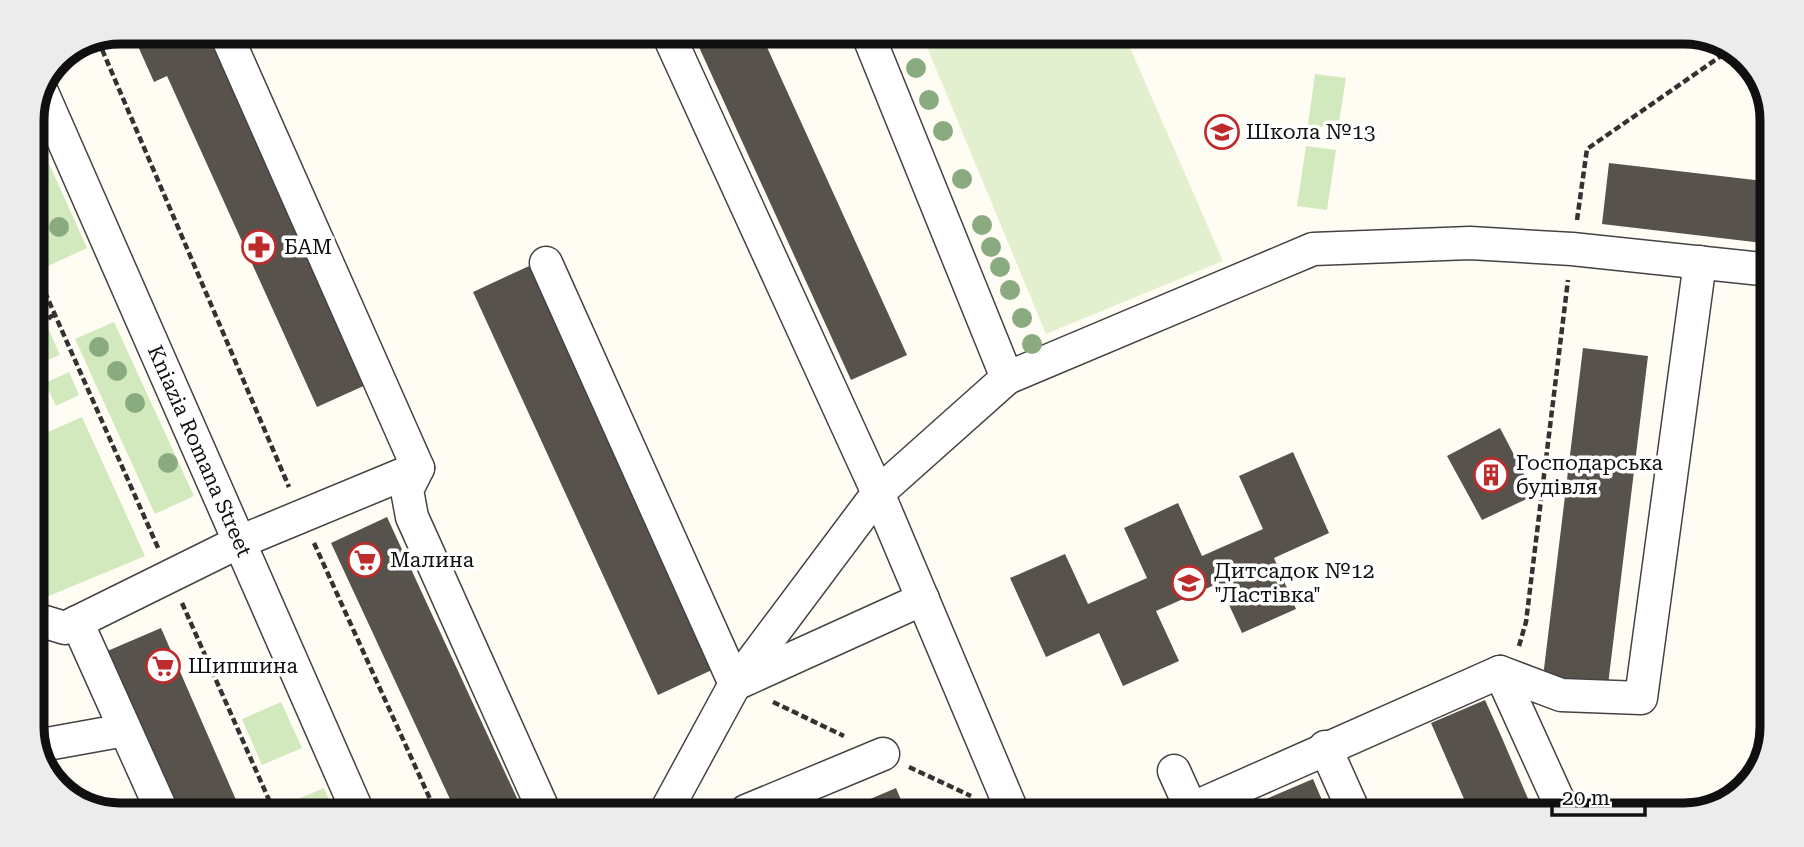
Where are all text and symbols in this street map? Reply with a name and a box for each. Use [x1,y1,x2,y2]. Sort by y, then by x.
school or university icon: Школа №13 [1203,113,1241,151]
place label: Школа №13 [1246,120,1376,144]
pharmacy icon: БАМ [240,228,278,266]
place label: БАМ [284,235,332,259]
street label: Kniazia Romana Street [143,342,256,561]
place label: Господарська будівля [1516,451,1664,499]
building icon: Господарська будівля [1472,456,1510,494]
supermarket icon: Малина [346,541,384,579]
place label: Малина [390,548,475,572]
place label: Дитсадок №12 "Ластівка" [1214,559,1375,607]
school or university icon: Дитсадок №12 "Ластівка" [1170,564,1208,602]
supermarket icon: Шипшина [144,647,182,685]
place label: Шипшина [188,654,298,678]
scale bar [1552,774,1645,818]
text: 20 m [1562,786,1610,810]

